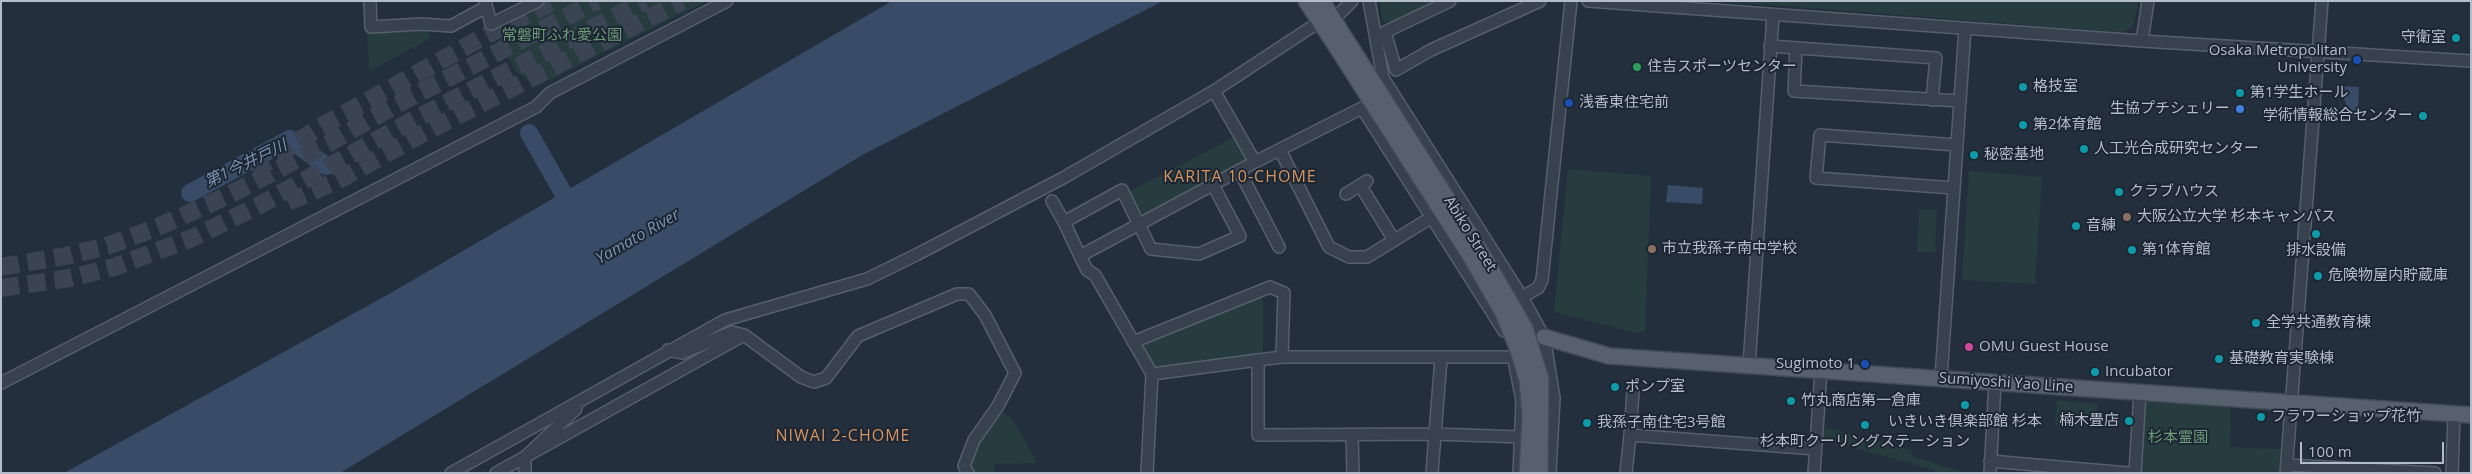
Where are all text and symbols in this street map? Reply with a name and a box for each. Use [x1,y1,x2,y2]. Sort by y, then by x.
park label: 常磐町ふれ愛公園 [502,27,622,45]
place label: 守衛室 [2401,29,2446,47]
marker: 守衛室 [2450,32,2462,44]
place label: Osaka Metropolitan University [2209,42,2347,77]
marker: Osaka Metropolitan University [2351,54,2363,66]
place label: 住吉スポーツセンター [1647,58,1797,76]
marker: 住吉スポーツセンター [1631,61,1643,73]
place label: 格技室 [2033,78,2078,96]
marker: 格技室 [2017,81,2029,93]
place label: 第1学生ホール [2250,84,2349,102]
marker: 第1学生ホール [2234,87,2246,99]
place label: 浅香東住宅前 [1579,94,1669,112]
marker: 浅香東住宅前 [1563,97,1575,109]
place label: 生協プチシェリー [2110,100,2230,118]
marker: 生協プチシェリー [2234,103,2246,115]
place label: 学術情報総合センター [2263,107,2413,125]
marker: 学術情報総合センター [2417,110,2429,122]
place label: 第2体育館 [2033,116,2102,134]
marker: 第2体育館 [2017,119,2029,131]
water label: 第1今井戸川 [202,136,290,192]
place label: 人工光合成研究センター [2094,140,2259,158]
marker: 人工光合成研究センター [2078,143,2090,155]
place label: 秘密基地 [1984,146,2044,164]
marker: 秘密基地 [1968,149,1980,161]
district label: KARITA 10-CHOME [1161,167,1319,187]
place label: クラブハウス [2129,183,2219,201]
marker: クラブハウス [2113,186,2125,198]
street label: Abiko Street [1440,193,1500,275]
water label: Yamato River [593,205,683,269]
place label: 大阪公立大学 杉本キャンパス [2137,208,2336,226]
marker: 大阪公立大学 杉本キャンパス [2121,211,2133,223]
place label: 音練 [2086,217,2116,235]
marker: 音練 [2070,220,2082,232]
marker: 排水設備 [2310,228,2322,240]
place label: 市立我孫子南中学校 [1662,240,1797,258]
place label: 第1体育館 [2142,241,2211,259]
place label: 排水設備 [2286,242,2346,260]
marker: 市立我孫子南中学校 [1646,243,1658,255]
marker: 第1体育館 [2126,244,2138,256]
place label: 危険物屋内貯蔵庫 [2328,267,2448,285]
marker: 危険物屋内貯蔵庫 [2312,270,2324,282]
place label: 全学共通教育棟 [2266,314,2371,332]
marker: 全学共通教育棟 [2250,317,2262,329]
place label: OMU Guest House [1979,338,2109,356]
marker: OMU Guest House [1963,341,1975,353]
place label: 基礎教育実験棟 [2229,350,2334,368]
marker: 基礎教育実験棟 [2213,353,2225,365]
place label: Sugimoto 1 [1776,355,1855,373]
marker: Sugimoto 1 [1859,358,1871,370]
place label: Incubator [2105,363,2173,381]
marker: Incubator [2089,366,2101,378]
street label: Sumiyoshi Yao Line [1938,369,2074,397]
place label: ポンプ室 [1625,378,1685,396]
marker: ポンプ室 [1609,381,1621,393]
place label: 竹丸商店第一倉庫 [1801,392,1921,410]
marker: 竹丸商店第一倉庫 [1785,395,1797,407]
marker: いきいき倶楽部館 杉本 [1959,399,1971,411]
place label: フラワーショップ花竹 [2271,408,2421,426]
marker: フラワーショップ花竹 [2255,411,2267,423]
place label: 楠木畳店 [2059,412,2119,430]
place label: いきいき倶楽部館 杉本 [1888,413,2042,431]
place label: 我孫子南住宅3号館 [1597,414,1726,432]
marker: 楠木畳店 [2123,415,2135,427]
marker: 我孫子南住宅3号館 [1581,417,1593,429]
marker: 杉本町クーリングステーション [1859,419,1871,431]
district label: NIWAI 2-CHOME [774,426,912,446]
park label: 杉本霊園 [2148,429,2208,447]
scale bar [2302,432,2446,464]
place label: 杉本町クーリングステーション [1760,433,1970,451]
text: 100 m [2308,441,2352,461]

